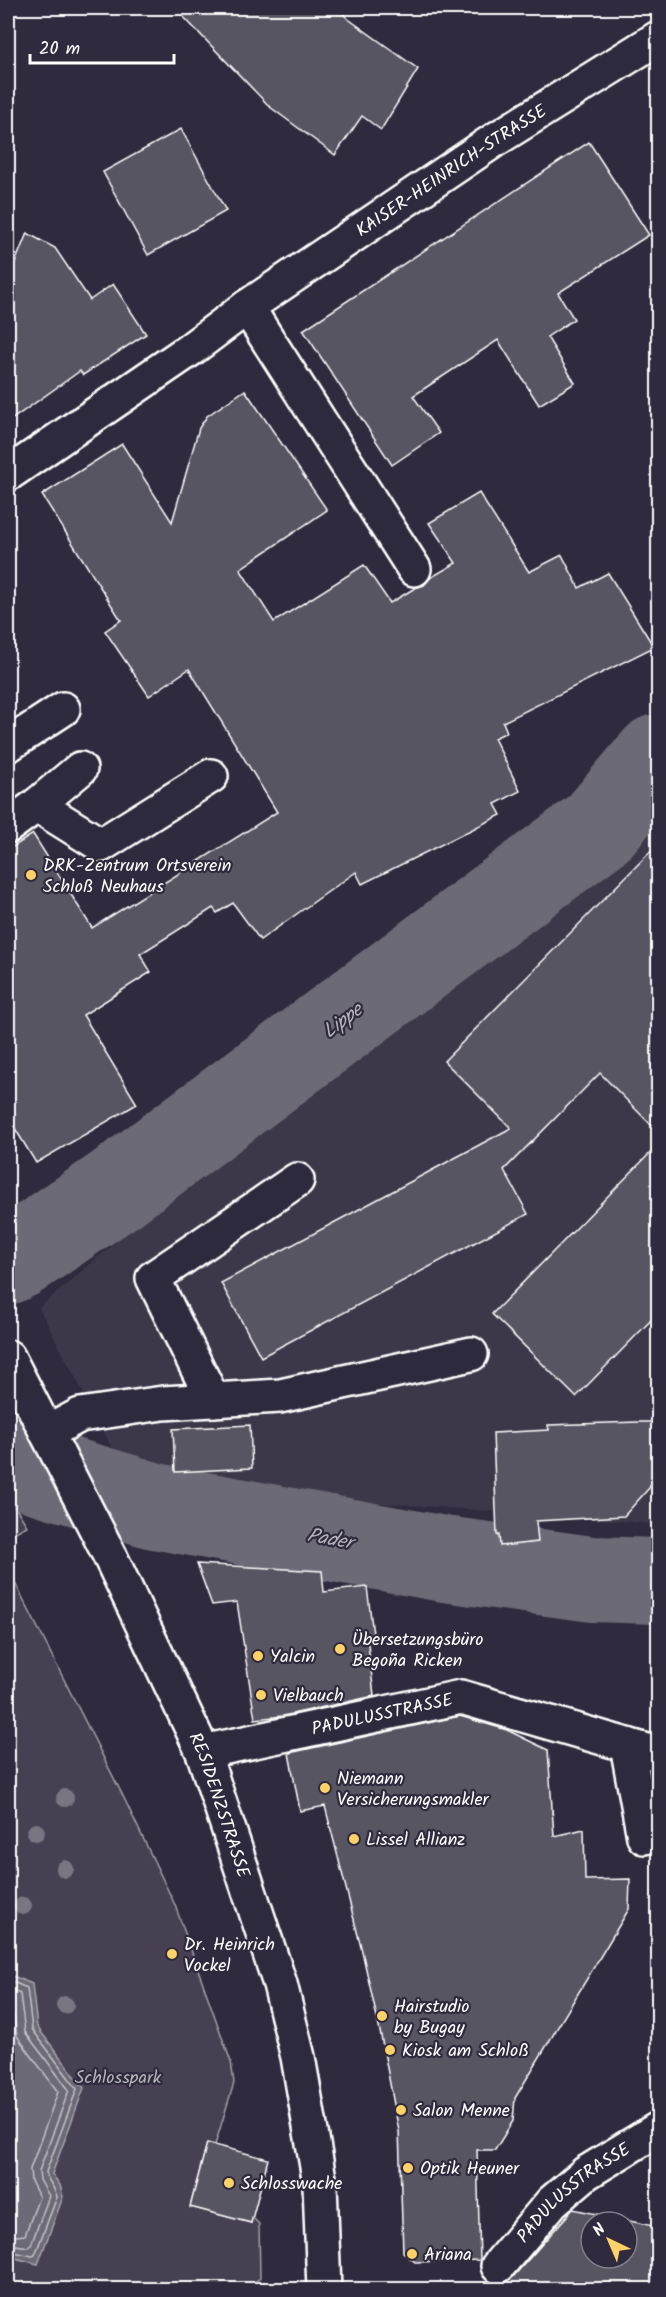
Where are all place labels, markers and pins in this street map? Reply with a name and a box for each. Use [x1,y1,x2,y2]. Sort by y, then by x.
place label: DRK-Zentrum Ortsverein Schloß Neuhaus [43,852,231,902]
marker: DRK-Zentrum Ortsverein Schloß Neuhaus [24,868,38,882]
place label: Übersetzungsbüro Begoña Ricken [352,1626,483,1676]
marker: Übersetzungsbüro Begoña Ricken [333,1642,347,1656]
place label: Yalcin [270,1643,315,1672]
marker: Yalcin [251,1649,265,1663]
place label: Vielbauch [273,1682,344,1711]
marker: Vielbauch [254,1688,268,1702]
place label: Niemann Versicherungsmakler [337,1765,489,1815]
marker: Niemann Versicherungsmakler [318,1781,332,1795]
place label: Lissel Allianz [366,1826,465,1855]
marker: Lissel Allianz [347,1832,361,1846]
place label: Dr. Heinrich Vockel [184,1931,275,1981]
marker: Dr. Heinrich Vockel [165,1947,179,1961]
place label: Hairstudio by Bugay [394,1993,469,2043]
marker: Hairstudio by Bugay [375,2009,389,2023]
place label: Kiosk am Schloß [402,2037,529,2066]
marker: Kiosk am Schloß [383,2043,397,2057]
place label: Salon Menne [413,2097,510,2126]
marker: Salon Menne [394,2103,408,2117]
place label: Optik Heuner [420,2155,520,2184]
marker: Optik Heuner [401,2161,415,2175]
place label: Schlosswache [241,2170,342,2199]
marker: Schlosswache [222,2176,236,2190]
place label: Ariana [424,2241,472,2270]
marker: Ariana [405,2247,419,2261]

